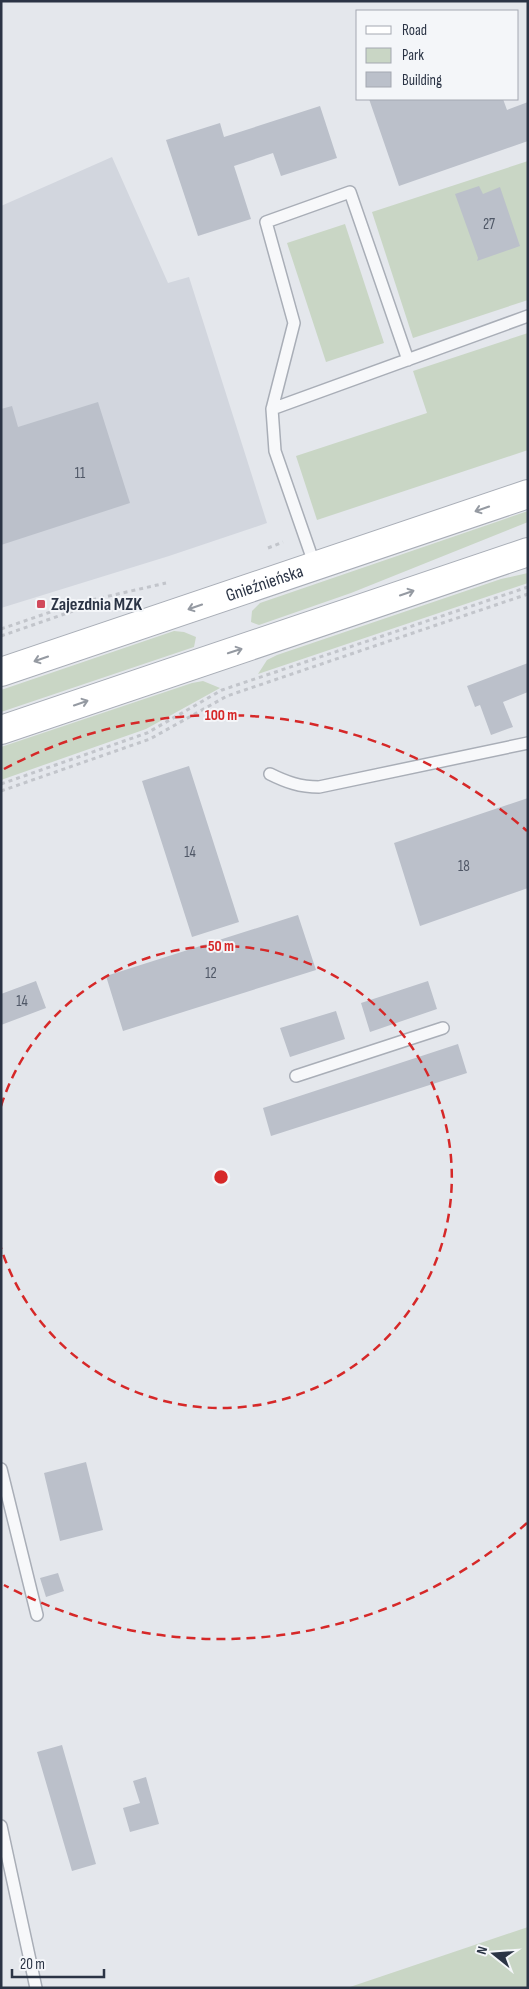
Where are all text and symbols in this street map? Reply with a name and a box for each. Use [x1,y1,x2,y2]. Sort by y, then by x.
legend [356,10,519,100]
text: Road [402,21,427,40]
text: Park [402,46,424,65]
text: Building [402,71,442,90]
house number: 27 [483,215,495,234]
house number: 11 [75,464,86,483]
one-way arrow [474,505,490,515]
street label: Gnieźnieńska [223,561,306,606]
one-way arrow [398,588,414,597]
place label: Zajezdnia MZK [51,594,142,615]
marker: Zajezdnia MZK [35,598,47,610]
one-way arrow [187,602,203,612]
one-way arrow [226,646,242,656]
one-way arrow [34,655,49,664]
one-way arrow [72,698,88,707]
text: 100 m [205,706,237,725]
house number: 14 [184,843,196,862]
house number: 18 [458,857,470,876]
text: 50 m [208,937,234,956]
house number: 12 [205,964,217,983]
house number: 14 [16,992,28,1011]
centre of rings [212,1168,230,1186]
north arrow [469,1929,519,1979]
text: N [473,1944,491,1956]
scale bar [12,1946,105,1978]
text: 20 m [20,1955,45,1974]

